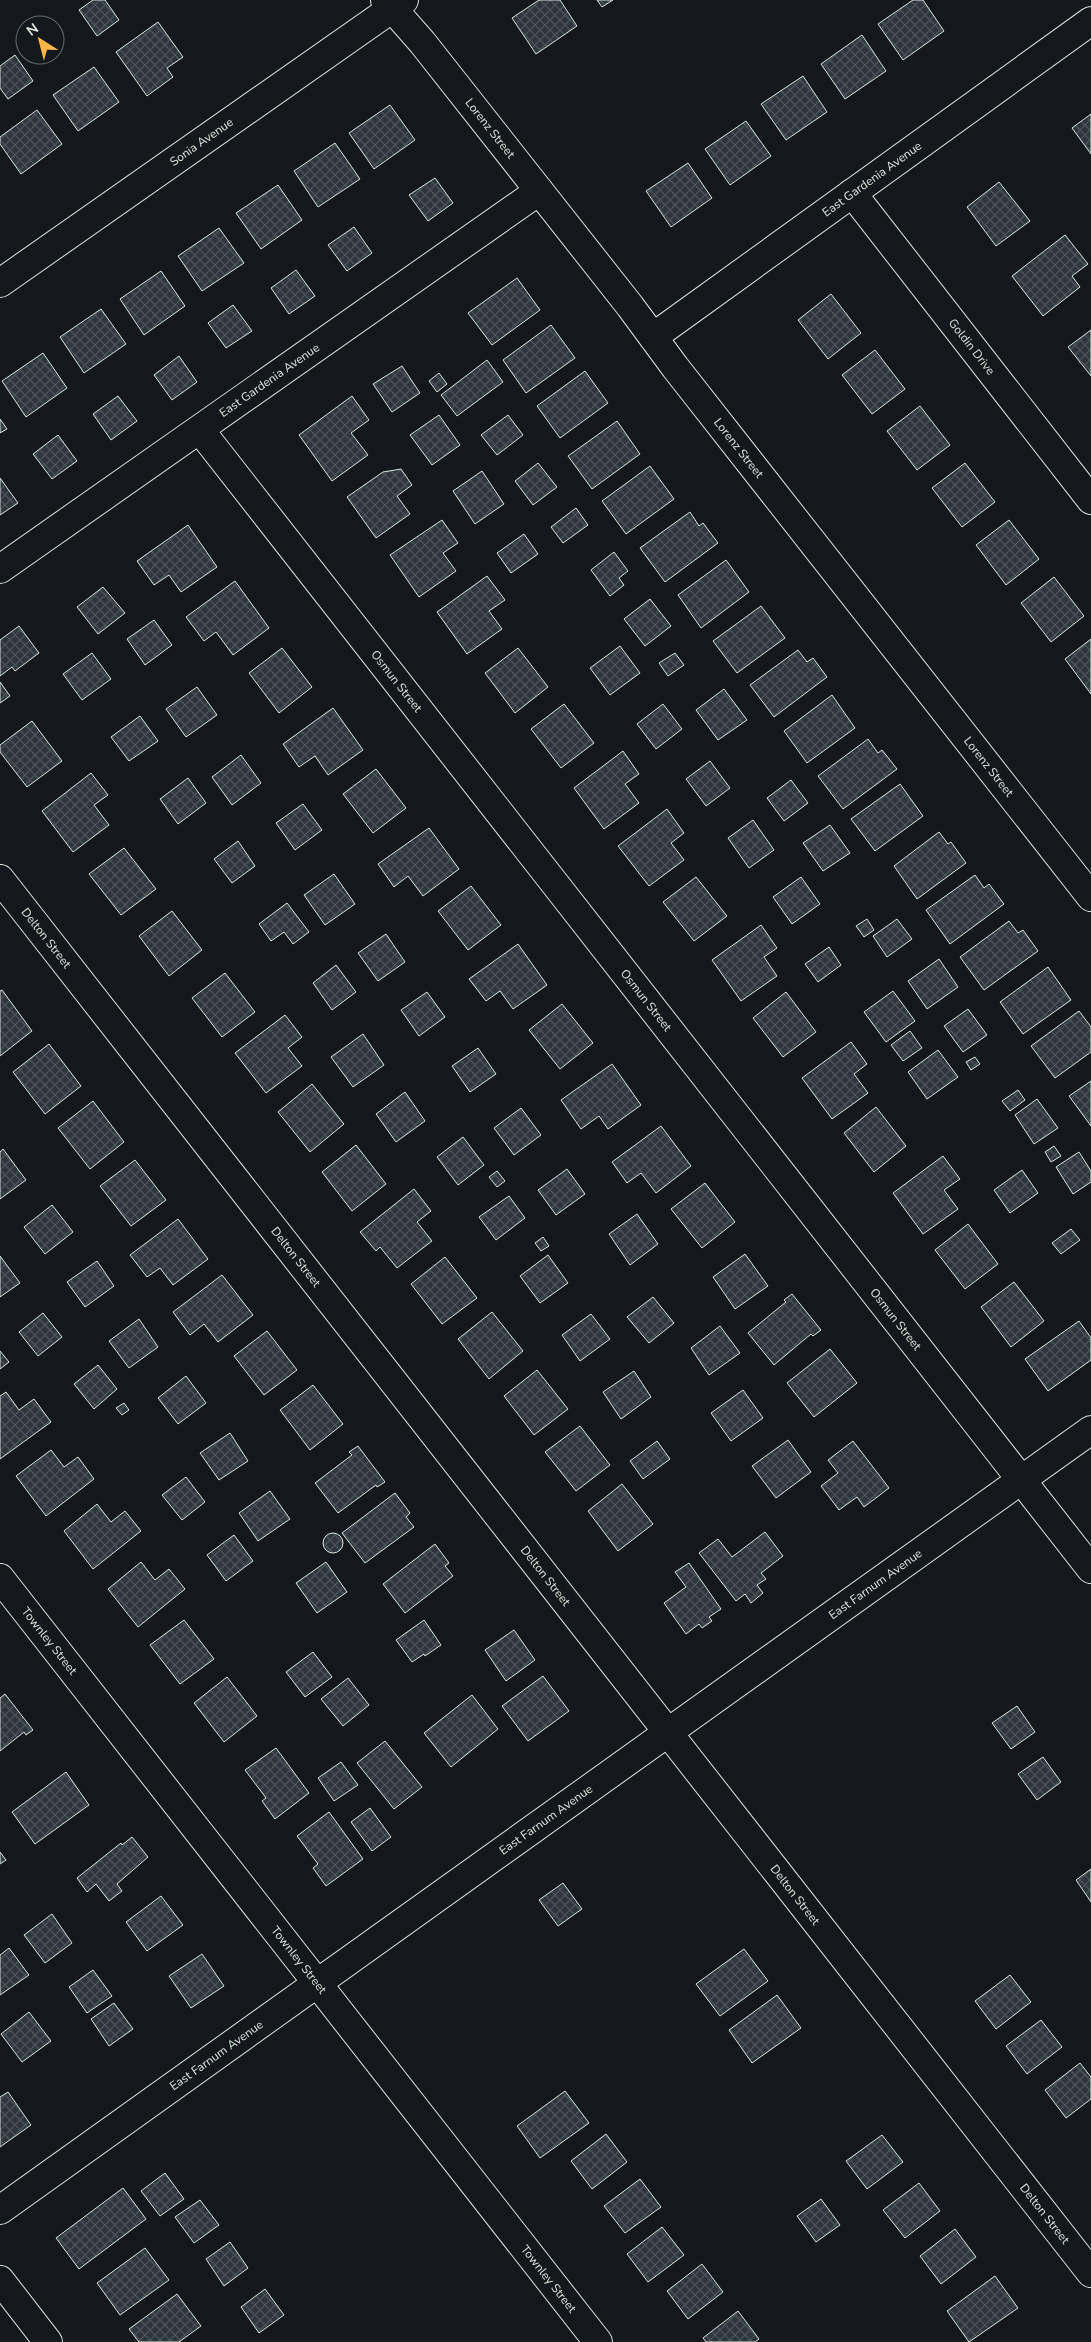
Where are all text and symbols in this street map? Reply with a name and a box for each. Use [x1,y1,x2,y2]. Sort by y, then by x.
north arrow [15,15,65,65]
text: N [23,19,42,41]
street label: Lorenz Street [462,95,519,162]
street label: Sonia Avenue [167,114,236,170]
street label: East Gardenia Avenue [819,138,925,220]
street label: Goldin Drive [945,315,999,378]
street label: East Gardenia Avenue [216,339,323,421]
street label: Lorenz Street [710,415,768,482]
street label: Osmun Street [367,647,426,716]
street label: Lorenz Street [960,733,1018,801]
street label: Delton Street [18,905,75,972]
street label: Osmun Street [617,966,676,1035]
street label: Delton Street [267,1224,325,1291]
street label: Osmun Street [866,1285,925,1354]
street label: Delton Street [517,1543,575,1610]
street label: East Farnum Avenue [825,1545,925,1623]
street label: Townley Street [18,1604,81,1679]
street label: East Farnum Avenue [496,1781,596,1859]
street label: Delton Street [766,1861,824,1929]
street label: Townley Street [267,1923,331,1998]
street label: East Farnum Avenue [167,2016,266,2094]
street label: Delton Street [1016,2180,1074,2248]
street label: Townley Street [517,2242,581,2317]

